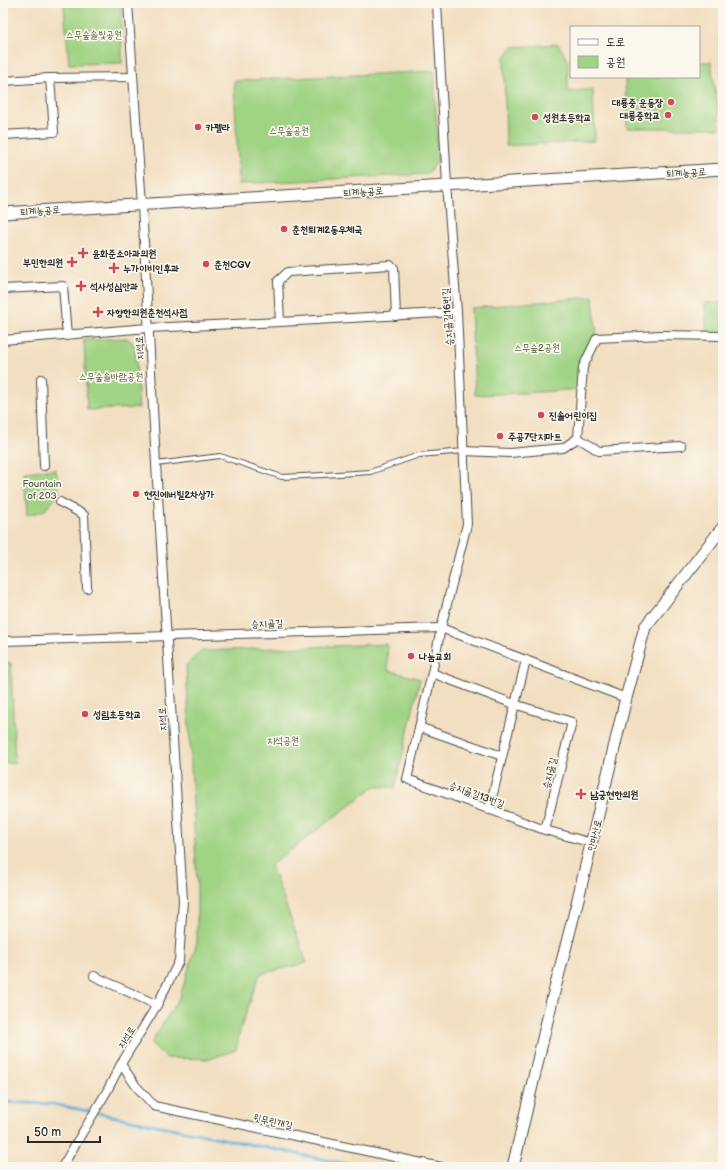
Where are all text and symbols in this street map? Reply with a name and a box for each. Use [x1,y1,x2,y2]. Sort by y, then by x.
legend [570,26,700,78]
park label: 스무숲솔빛공원 [66,29,122,41]
text: 도로 [606,35,625,50]
text: 공원 [606,55,625,70]
place label: 대룡중 운동장 [612,97,663,109]
marker: 대룡중 운동장 [666,97,676,107]
place label: 대룡중학교 [620,110,660,122]
marker: 대룡중학교 [663,110,673,120]
marker: 성원초등학교 [530,112,540,122]
place label: 성원초등학교 [543,112,591,124]
marker: 카펠라 [193,122,203,132]
place label: 카펠라 [205,122,230,134]
park label: 스무숲공원 [269,125,309,137]
street label: 퇴계농공로 [666,166,706,180]
street label: 퇴계농공로 [343,185,384,199]
street label: 퇴계농공로 [20,204,61,218]
marker: 춘천퇴계2동우체국 [279,224,289,234]
place label: 춘천퇴계2동우체국 [292,224,362,236]
marker: 윤화준소아과의원 [77,247,89,259]
place label: 윤화준소아과의원 [92,248,156,260]
marker: 부민한의원 [66,256,78,268]
place label: 부민한의원 [23,257,63,269]
marker: 춘천CGV [201,259,211,269]
place label: 춘천CGV [214,259,252,271]
marker: 누가이비인후과 [108,262,120,274]
place label: 누가이비인후과 [123,263,179,275]
marker: 석사성심안과 [75,280,87,292]
place label: 석사성심안과 [89,281,138,293]
street label: 승지골길16번길 [440,287,456,346]
marker: 자향한의원춘천석사점 [92,306,104,318]
place label: 자향한의원춘천석사점 [107,307,187,319]
street label: 지석로 [133,336,147,360]
park label: 스무숲2공원 [514,342,560,354]
park label: 스무숲솔바람공원 [79,371,143,383]
marker: 진솔어린이집 [536,410,546,420]
place label: 진솔어린이집 [549,410,597,422]
marker: 주공7단지마트 [495,431,505,441]
place label: 주공7단지마트 [508,431,562,443]
park label: Fountain of 203 [23,478,62,502]
marker: 현진에버빌2차상가 [131,489,141,499]
place label: 현진에버빌2차상가 [144,489,214,501]
street label: 승지골길 [251,617,283,631]
marker: 나눔교회 [406,651,416,661]
place label: 나눔교회 [419,651,451,663]
street label: 지석로 [156,706,170,731]
marker: 성림초등학교 [80,709,90,719]
place label: 성림초등학교 [93,709,141,721]
park label: 지석공원 [267,735,299,747]
street label: 승지골길 [540,756,560,790]
street label: 승지골길13번길 [447,779,506,811]
marker: 남궁현한의원 [575,788,587,800]
place label: 남궁현한의원 [590,789,638,801]
street label: 안마산로 [585,818,605,852]
street label: 지석로 [115,1024,138,1051]
street label: 윗무린개길 [252,1112,294,1132]
scale bar [28,1118,100,1144]
text: 50 m [34,1125,61,1140]

